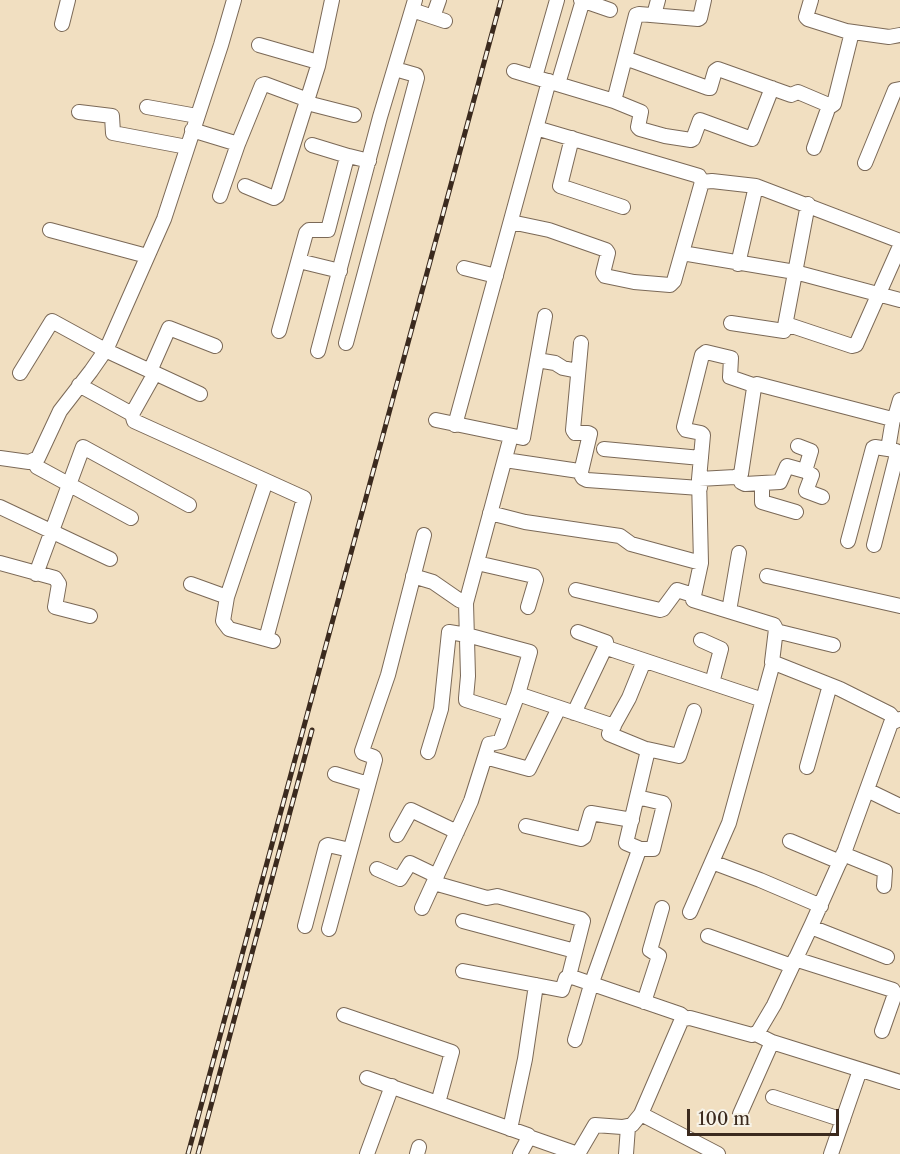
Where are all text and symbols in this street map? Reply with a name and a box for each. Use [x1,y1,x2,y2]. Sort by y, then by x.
scale bar [690,1097,842,1135]
text: 100 m [698,1108,750,1130]

